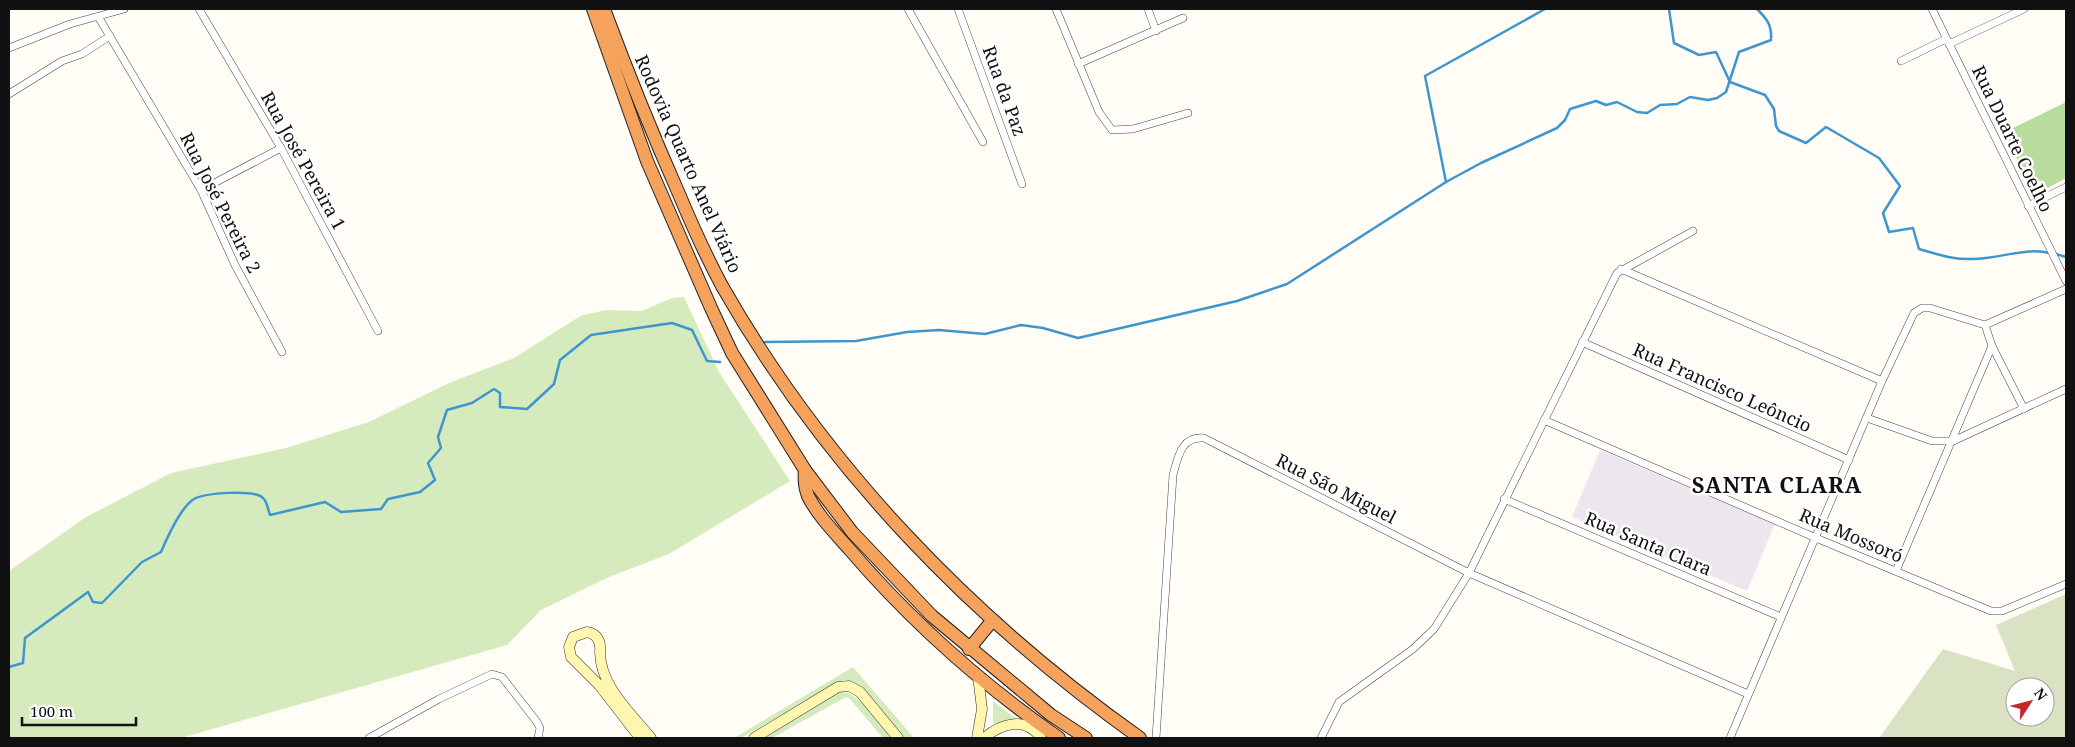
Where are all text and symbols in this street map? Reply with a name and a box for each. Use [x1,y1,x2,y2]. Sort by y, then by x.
street label: Rua da Paz [978,42,1032,139]
street label: Rodovia Quarto Anel Viário [630,51,748,276]
street label: Rua Duarte Coelho [1967,61,2059,216]
street label: Rua José Pereira 1 [256,87,352,234]
street label: Rua José Pereira 2 [175,128,267,277]
street label: Rua Francisco Leôncio [1629,337,1815,437]
street label: Rua São Miguel [1272,447,1401,529]
district label: SANTA CLARA [1692,469,1862,499]
street label: Rua Mossoró [1796,502,1907,568]
street label: Rua Santa Clara [1581,506,1716,581]
north arrow [2005,677,2055,727]
text: N [2030,684,2052,704]
scale bar [22,694,136,726]
text: 100 m [30,701,73,721]

